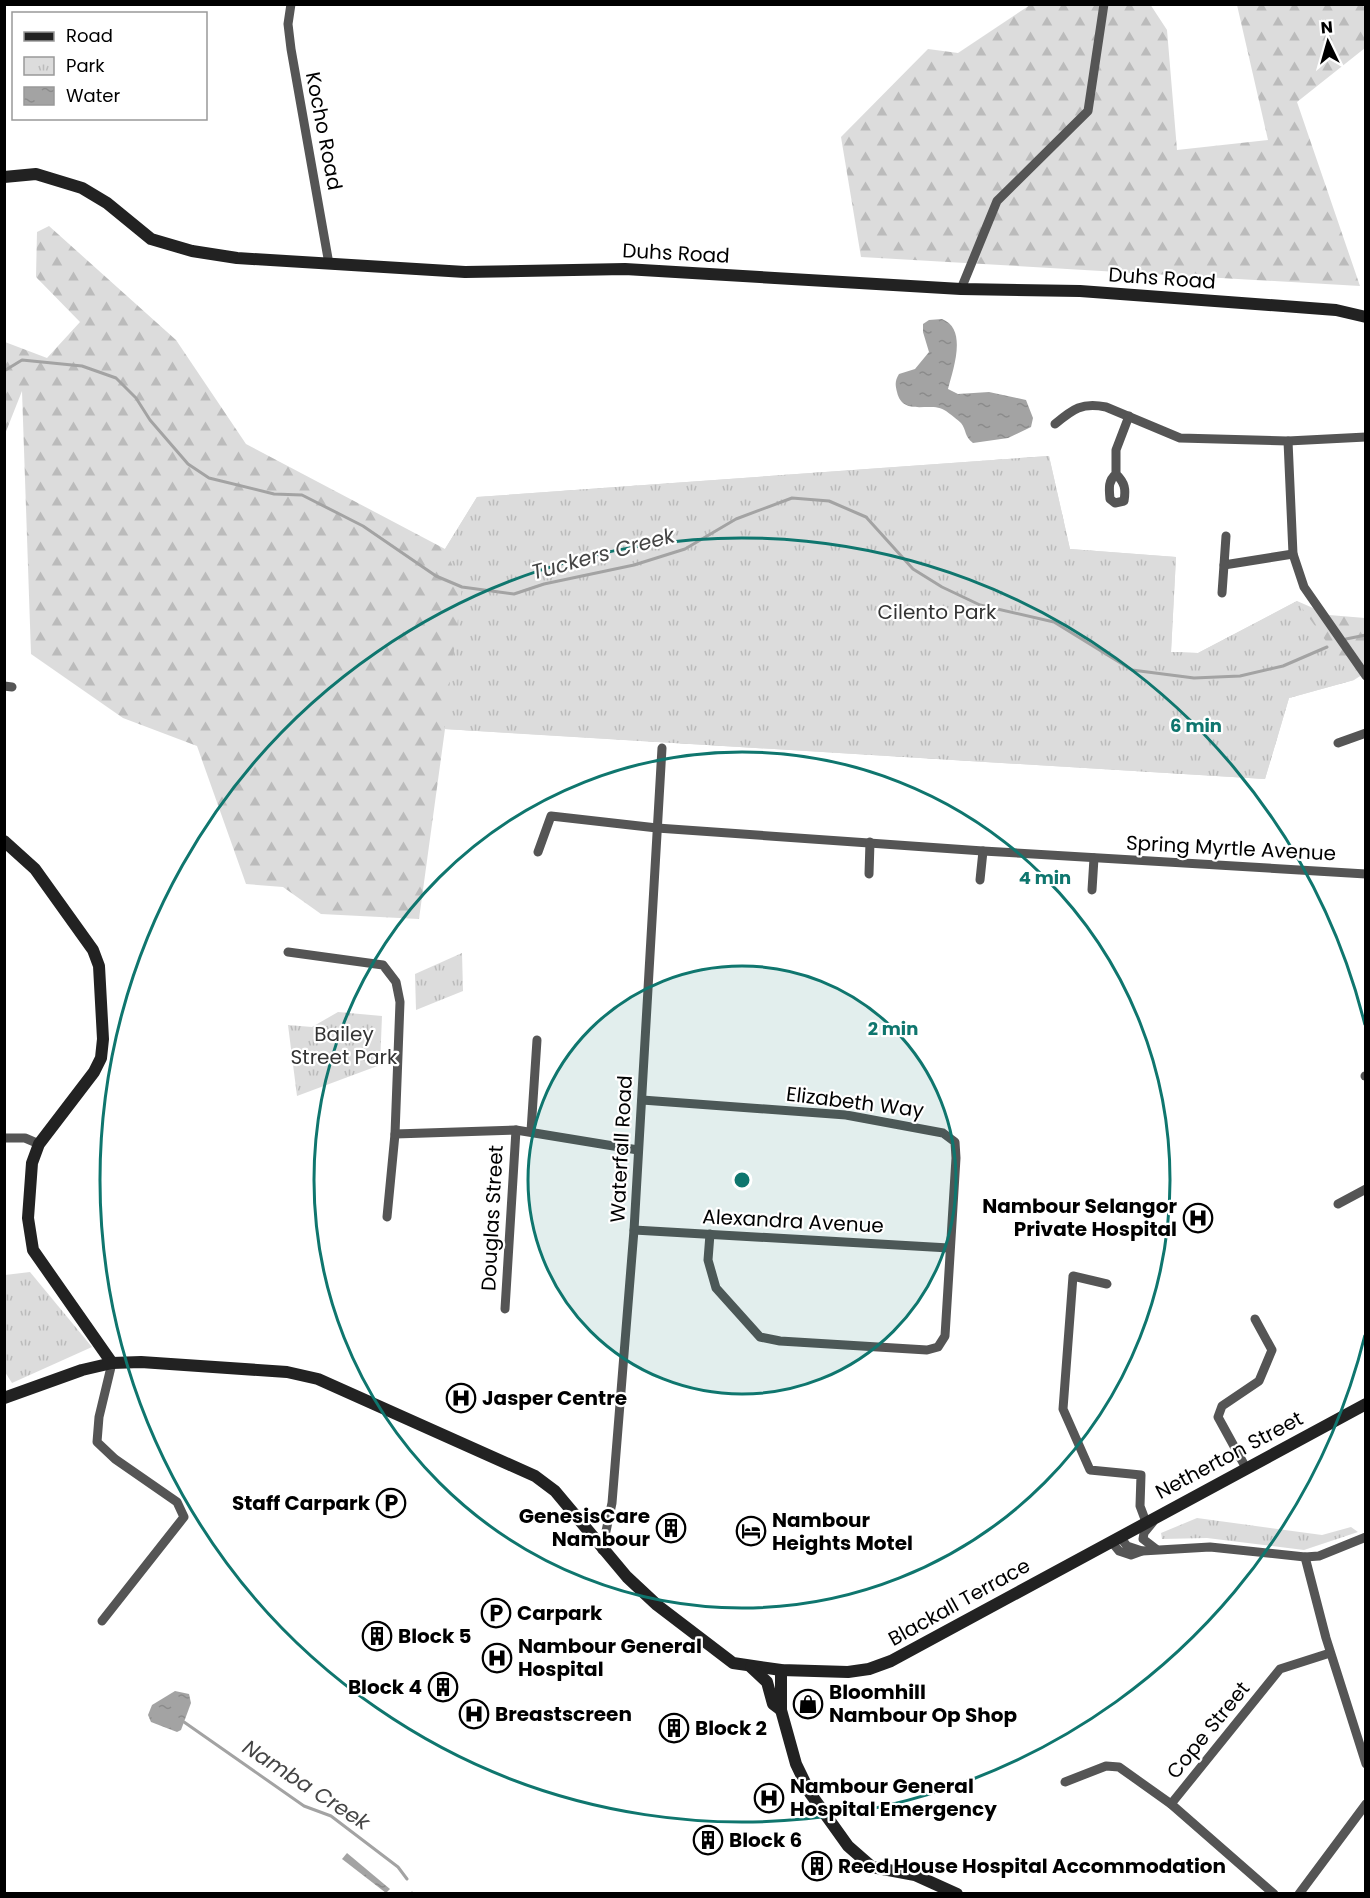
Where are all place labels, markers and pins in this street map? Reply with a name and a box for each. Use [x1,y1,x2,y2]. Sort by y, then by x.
centre of rings [732,1170,752,1190]
place label: Nambour Selangor Private Hospital [982,1192,1177,1243]
hospital icon: Nambour Selangor Private Hospital [1182,1202,1214,1234]
hospital icon: Jasper Centre [445,1382,477,1414]
place label: Jasper Centre [482,1384,627,1412]
parking icon: Staff Carpark [375,1487,407,1519]
place label: Staff Carpark [232,1489,371,1517]
place label: GenesisCare Nambour [519,1502,650,1553]
place label: Nambour Heights Motel [772,1506,913,1557]
building icon: GenesisCare Nambour [655,1512,687,1544]
hotel icon: Nambour Heights Motel [735,1515,767,1547]
parking icon: Carpark [480,1597,512,1629]
place label: Carpark [517,1599,603,1627]
building icon: Block 5 [361,1620,393,1652]
place label: Block 5 [398,1622,472,1650]
place label: Nambour General Hospital [518,1632,702,1683]
hospital icon: Nambour General Hospital [481,1642,513,1674]
building icon: Block 4 [427,1671,459,1703]
place label: Block 4 [348,1673,422,1701]
place label: Bloomhill Nambour Op Shop [829,1678,1017,1729]
shop icon: Bloomhill Nambour Op Shop [792,1688,824,1720]
hospital icon: Breastscreen [458,1698,490,1730]
place label: Breastscreen [495,1700,632,1728]
building icon: Block 2 [658,1712,690,1744]
place label: Block 2 [695,1714,767,1742]
place label: Nambour General Hospital Emergency [790,1772,997,1823]
hospital icon: Nambour General Hospital Emergency [753,1782,785,1814]
building icon: Block 6 [692,1824,724,1856]
place label: Block 6 [729,1826,802,1854]
building icon: Reed House Hospital Accommodation [801,1850,833,1882]
place label: Reed House Hospital Accommodation [838,1852,1226,1880]

